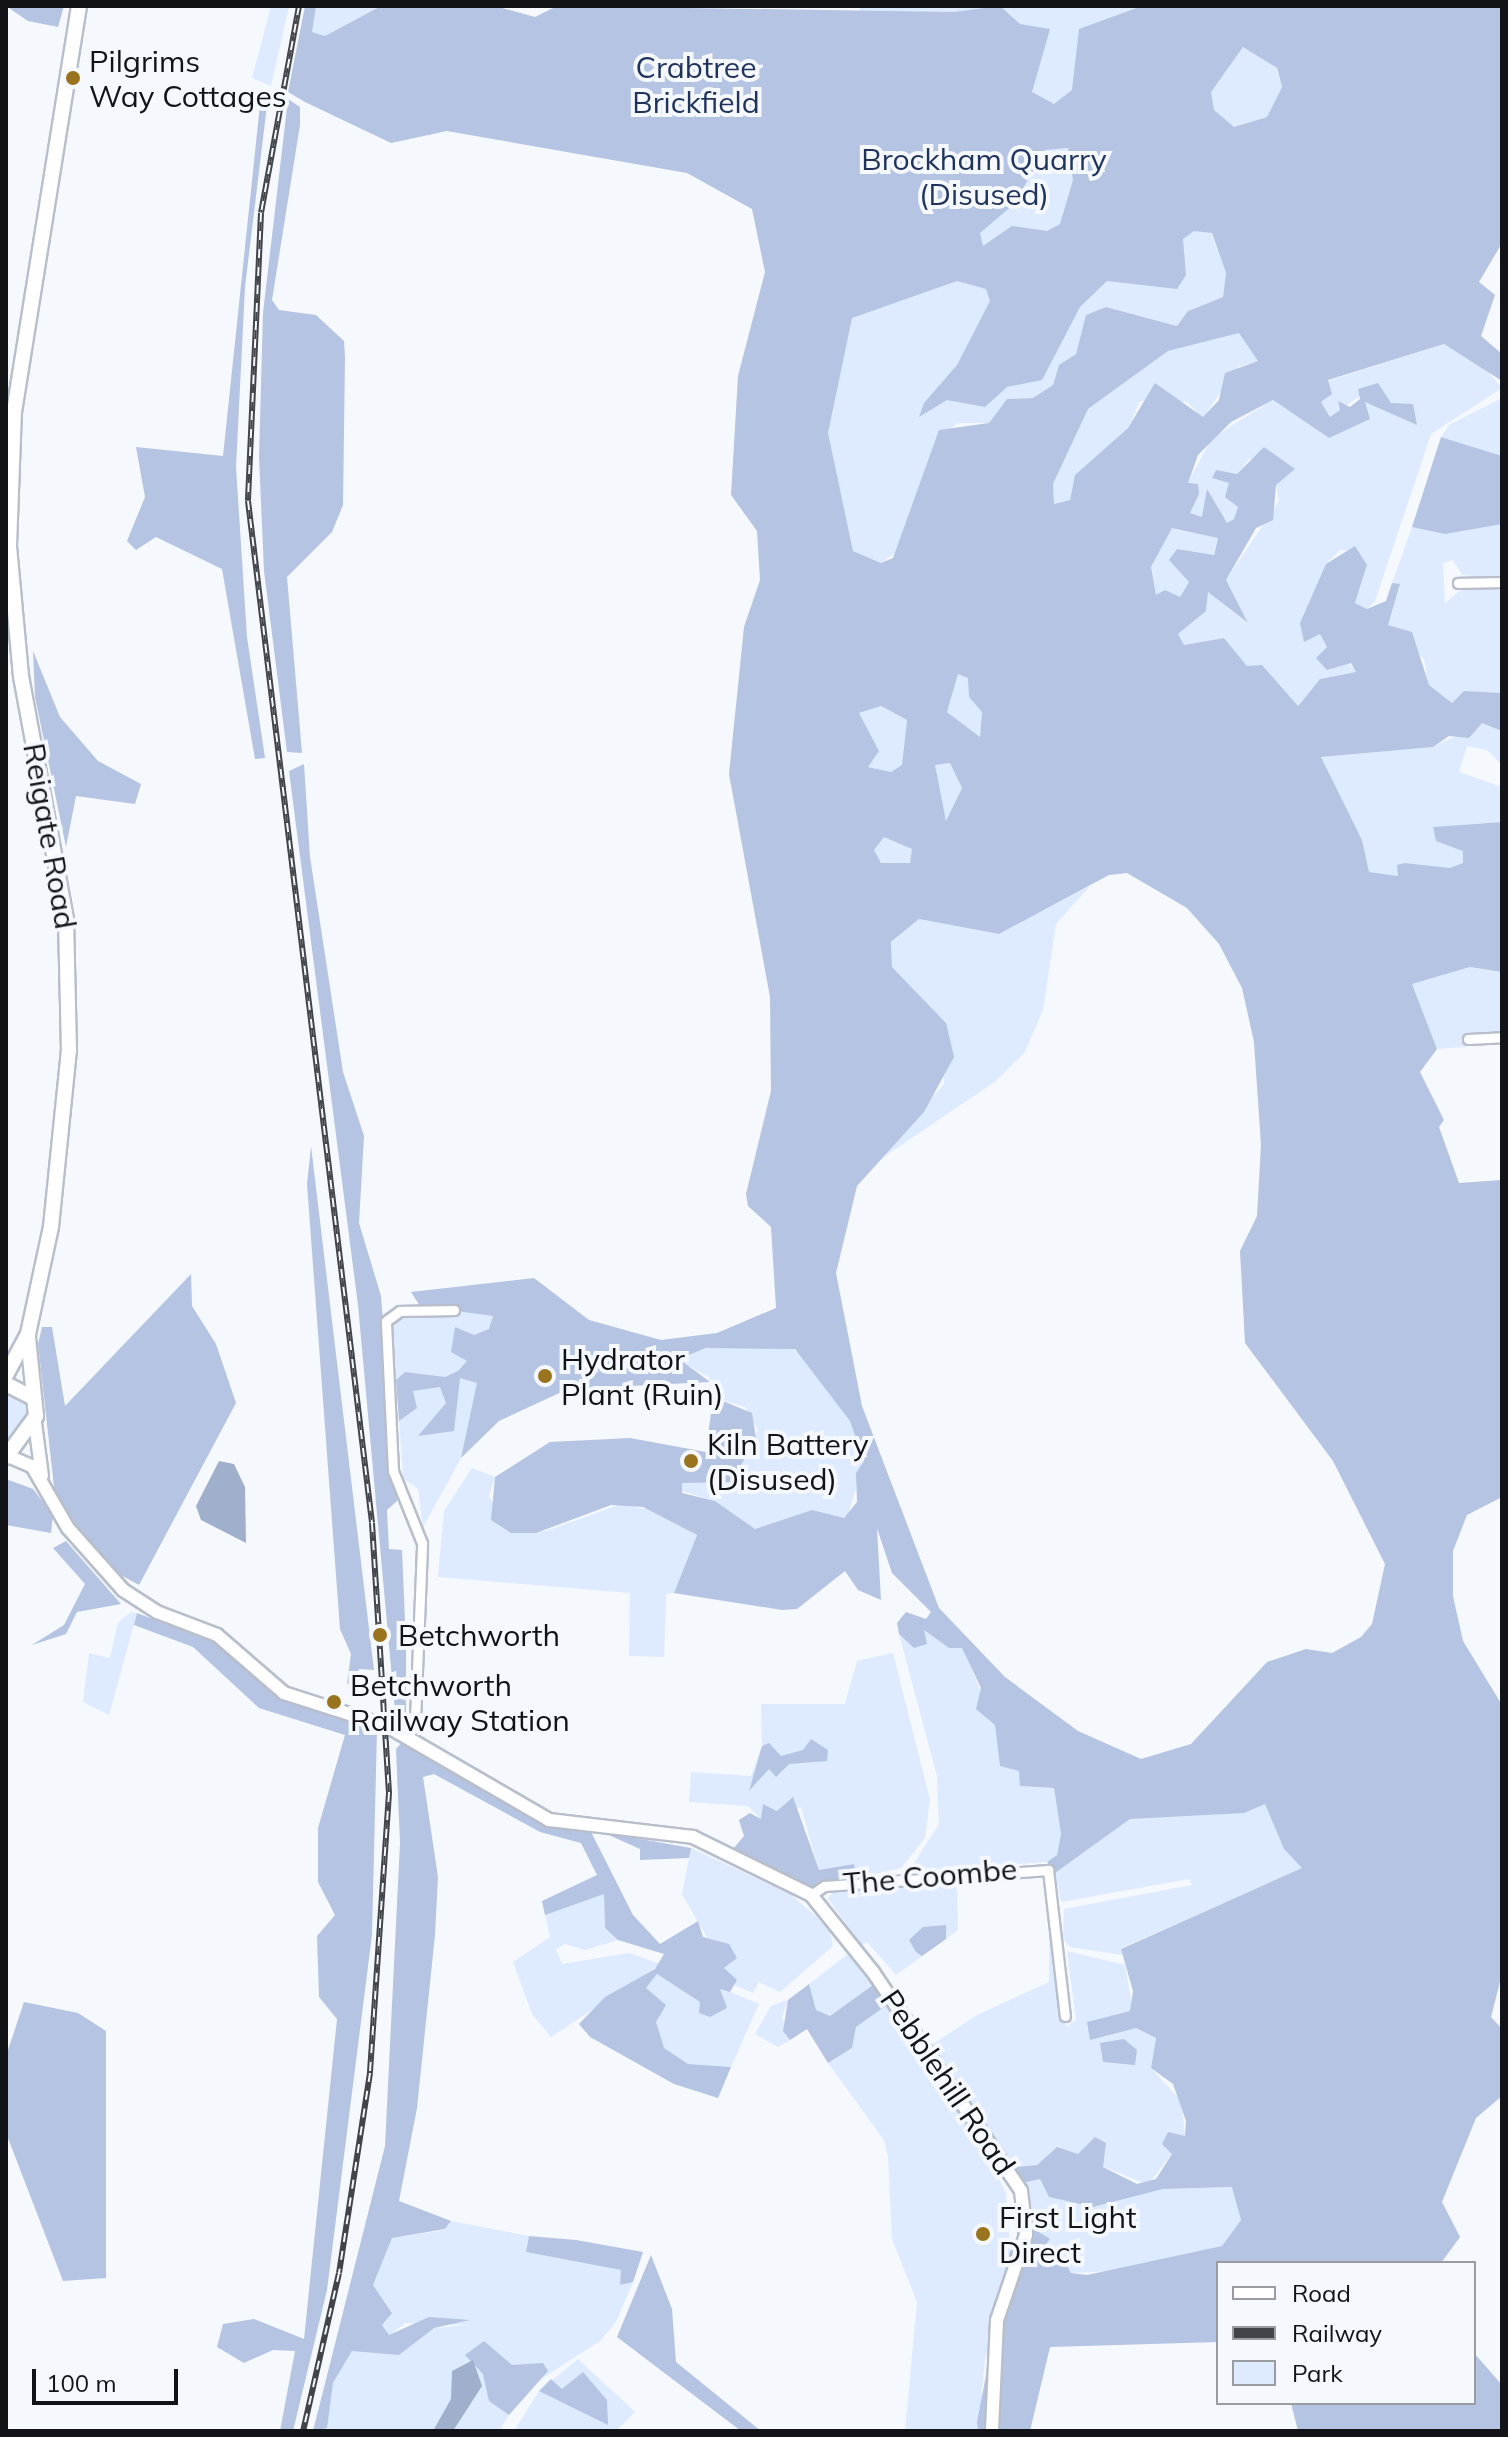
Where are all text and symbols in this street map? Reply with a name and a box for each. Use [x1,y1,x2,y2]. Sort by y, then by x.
place label: Pilgrims Way Cottages [89,43,287,114]
park label: Crabtree Brickfield [632,49,760,120]
marker: Pilgrims Way Cottages [64,69,82,87]
park label: Brockham Quarry (Disused) [861,141,1107,212]
street label: Reigate Road [16,740,84,932]
place label: Hydrator Plant (Ruin) [561,1341,723,1412]
marker: Hydrator Plant (Ruin) [536,1367,554,1385]
place label: Kiln Battery (Disused) [707,1426,869,1496]
marker: Kiln Battery (Disused) [682,1452,700,1470]
place label: Betchworth [398,1617,560,1653]
marker: Betchworth [369,1624,391,1646]
place label: Betchworth Railway Station [350,1667,570,1738]
marker: Betchworth Railway Station [325,1693,343,1711]
street label: The Coombe [842,1850,1018,1902]
street label: Pebblehill Road [873,1983,1023,2181]
place label: First Light Direct [999,2199,1136,2270]
marker: First Light Direct [974,2225,992,2243]
legend [1216,2261,1476,2405]
text: Road [1292,2278,1351,2308]
text: Railway [1292,2318,1382,2348]
scale bar [36,2353,182,2403]
text: Park [1292,2358,1343,2388]
text: 100 m [46,2368,117,2398]

